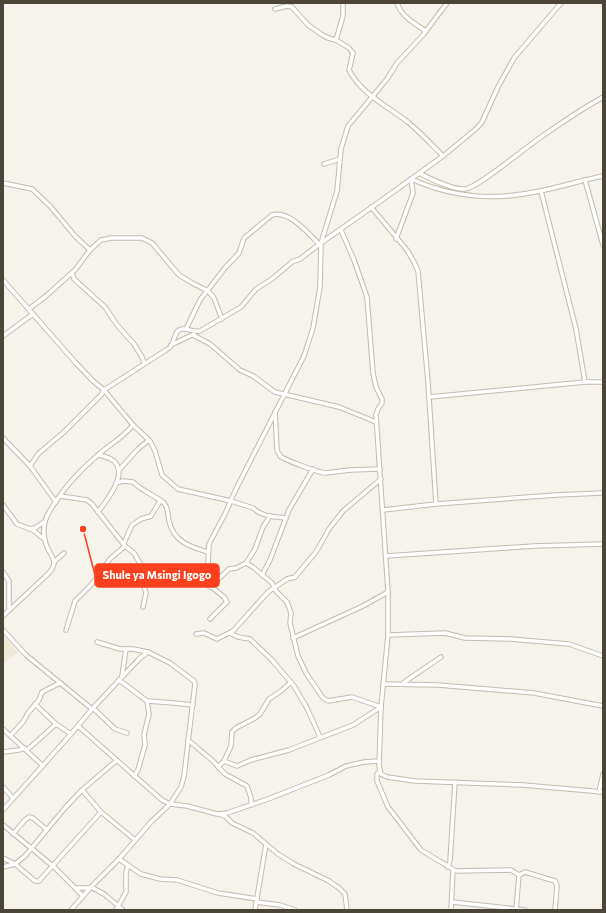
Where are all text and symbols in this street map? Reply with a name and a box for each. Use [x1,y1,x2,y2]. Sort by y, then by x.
callout: Shule ya Msingi Igogo [95,564,219,587]
text: Shule ya Msingi Igogo [103,568,212,581]

